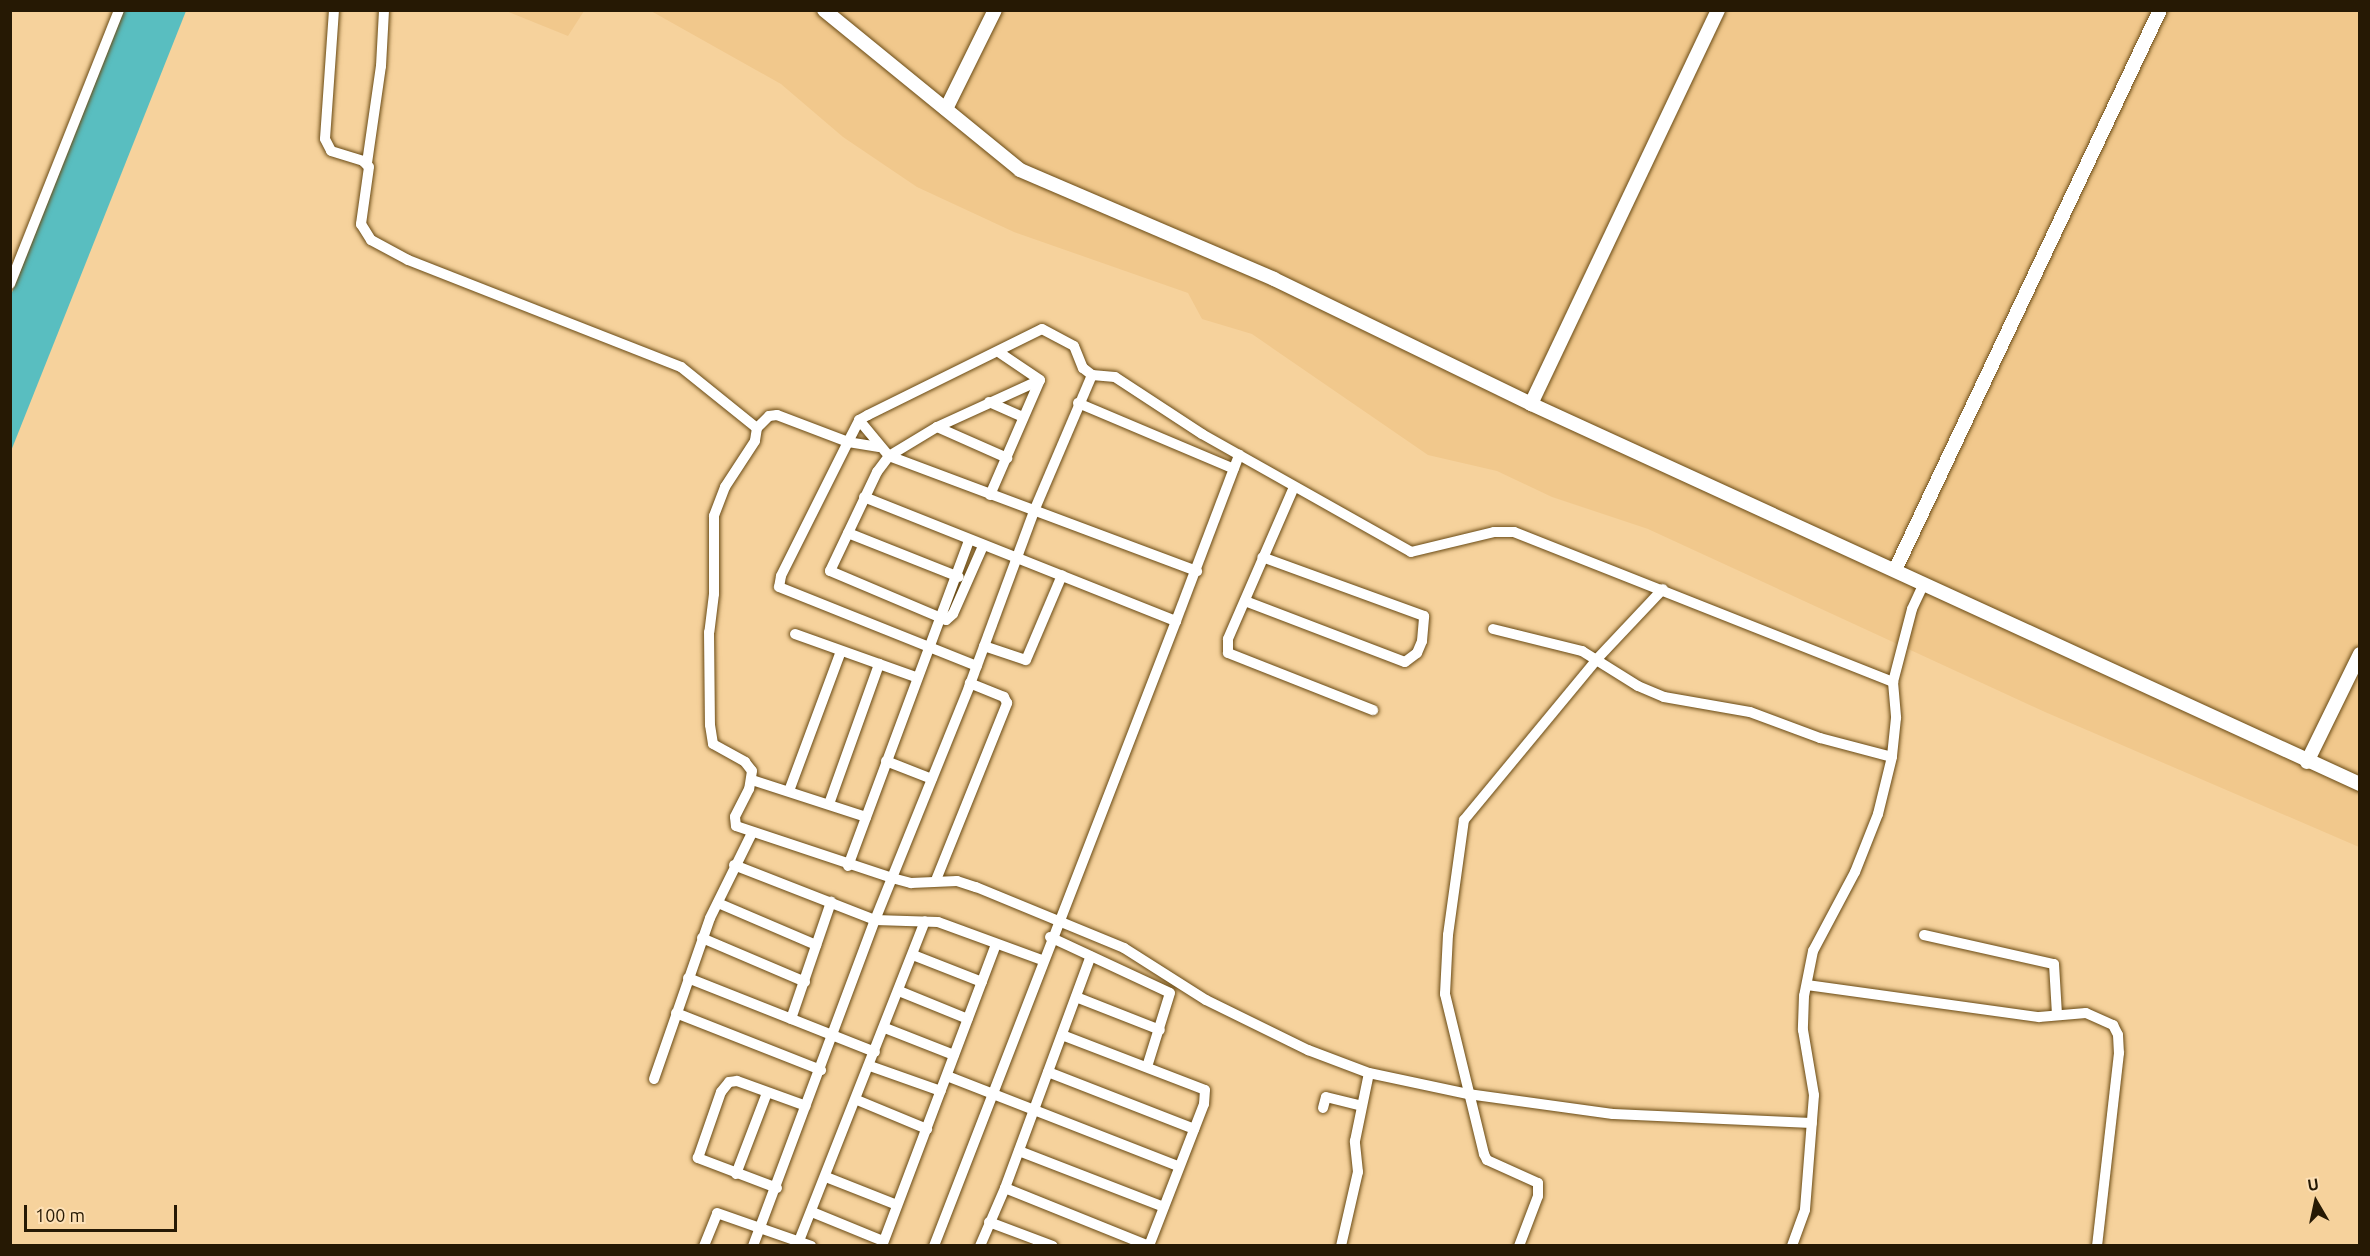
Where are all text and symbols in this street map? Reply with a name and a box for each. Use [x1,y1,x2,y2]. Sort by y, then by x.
north arrow [2286,1172,2346,1232]
text: U [2306,1174,2320,1194]
scale bar [27,1193,180,1231]
text: 100 m [35,1205,85,1225]

